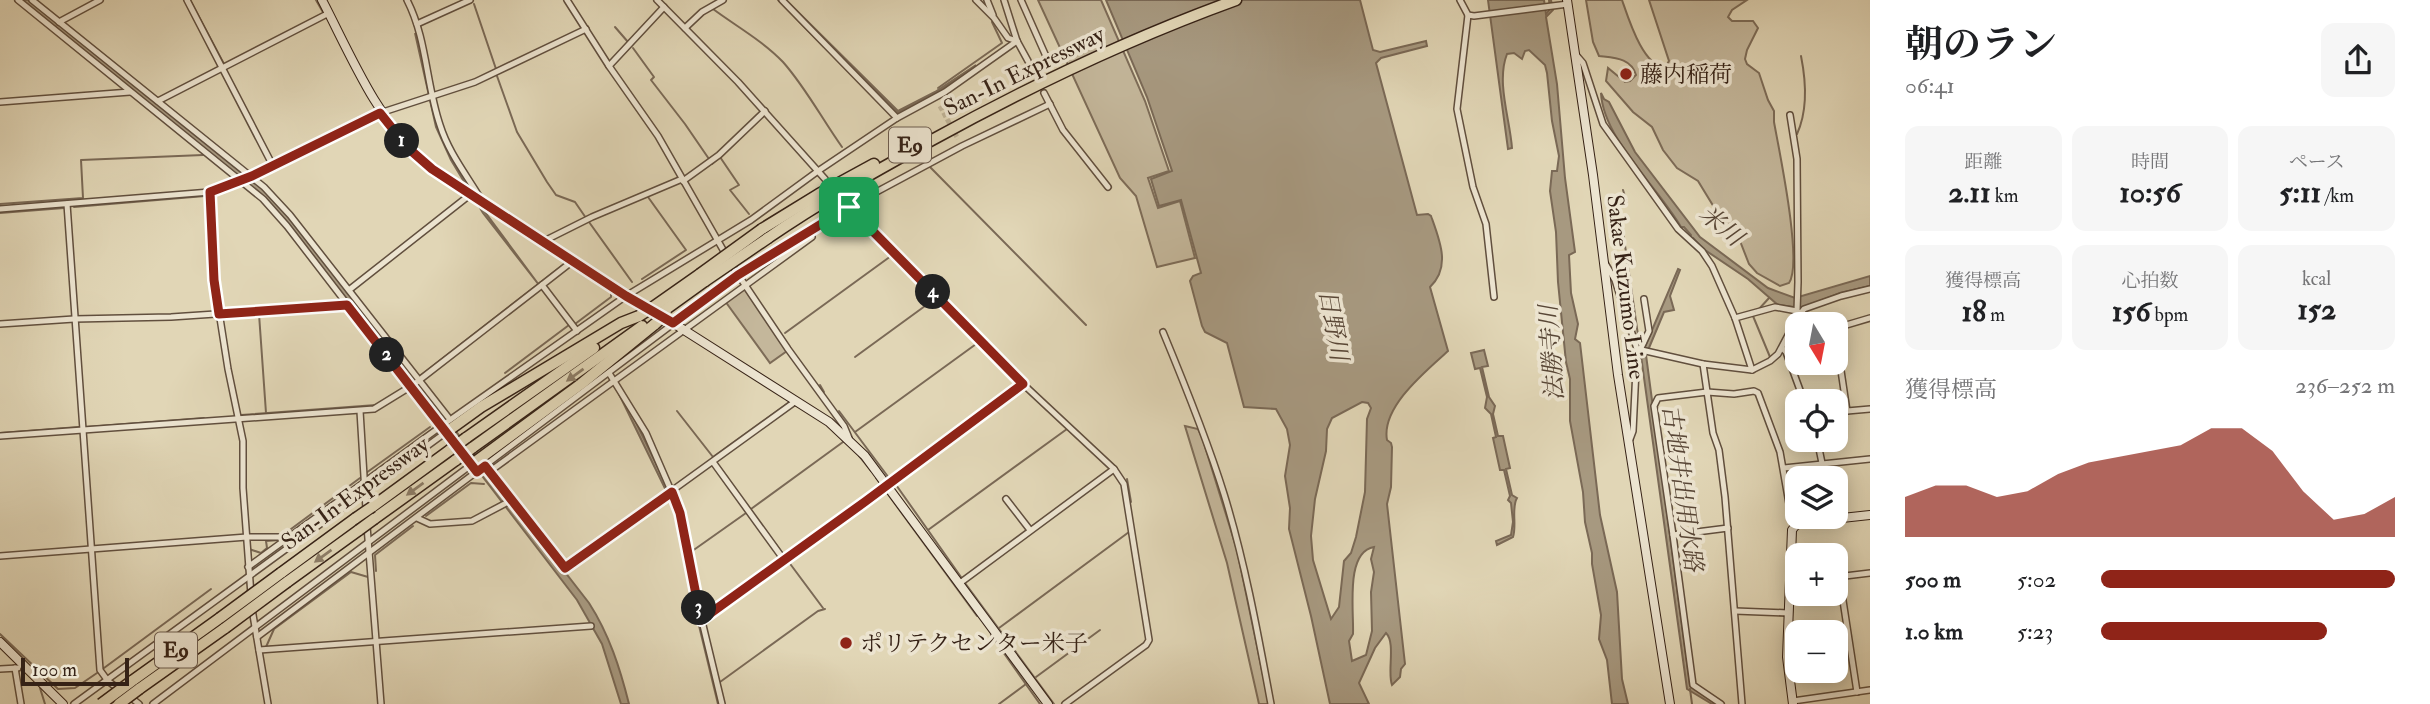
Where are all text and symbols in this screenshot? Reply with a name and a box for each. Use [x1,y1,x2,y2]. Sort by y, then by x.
street label: San-In Expressway [939,19,1110,123]
text: 朝のラン [1905,21,2057,69]
button: share [2321,23,2395,97]
place label: 藤内稲荷 [1640,60,1732,89]
marker: 藤内稲荷 [1618,66,1634,82]
text: 06:41 [1905,71,1955,100]
pin: 1 [384,124,420,158]
text: 1 [398,128,405,152]
road number: E9 [889,128,931,162]
text: 距離 [1964,150,2002,174]
text: 時間 [2131,150,2169,174]
text: ペース [2289,150,2345,174]
text: 2.11 [1948,174,1991,211]
text: 10:56 [2119,174,2181,211]
text: 5:11 [2279,174,2321,211]
pin [819,177,879,237]
text: km [1991,184,2018,208]
text: /km [2321,184,2354,208]
icon: arrive [830,188,868,226]
street label: Sakae Kuzumo Line [1600,193,1652,381]
water label: 米川 [1693,199,1752,255]
text: kcal [2302,267,2331,291]
text: 獲得標高 [1945,269,2021,293]
text: 心拍数 [2121,269,2179,293]
pin: 4 [916,274,950,310]
text: 4 [927,279,938,303]
water label: 日野川 [1311,287,1355,366]
text: 152 [2297,291,2336,328]
text: 18 [1962,293,1986,330]
text: 156 [2112,293,2151,330]
water label: 法勝寺川 [1533,301,1571,402]
text: m [1986,303,2005,327]
text: bpm [2151,303,2188,327]
north arrow [1785,312,1848,374]
map controls [1785,312,1848,683]
pin: 2 [370,338,404,372]
text: 2 [382,342,391,366]
one-way arrow [566,367,584,381]
text: 236–252 m [2295,371,2395,400]
text: 獲得標高 [1905,375,1997,404]
button: locate [1785,389,1848,452]
water label: 古地井出用水路 [1655,403,1709,575]
street label: San-In Expressway [275,429,436,557]
button: layers [1785,466,1848,529]
one-way arrow [406,482,424,496]
button: + [1785,543,1848,606]
one-way arrow [314,549,332,563]
text: 500 m [1905,565,1961,594]
text: 5:02 [2017,565,2056,594]
pin: 3 [682,590,716,626]
text: 3 [695,595,702,619]
text: 1.0 km [1905,617,1963,646]
text: 5:23 [2017,617,2053,646]
button: − [1785,620,1848,683]
place label: ポリテクセンター米子 [860,629,1088,658]
road number: E9 [155,632,197,668]
marker: ポリテクセンター米子 [838,635,854,651]
scale bar [21,655,130,687]
text: 100 m [32,658,77,682]

